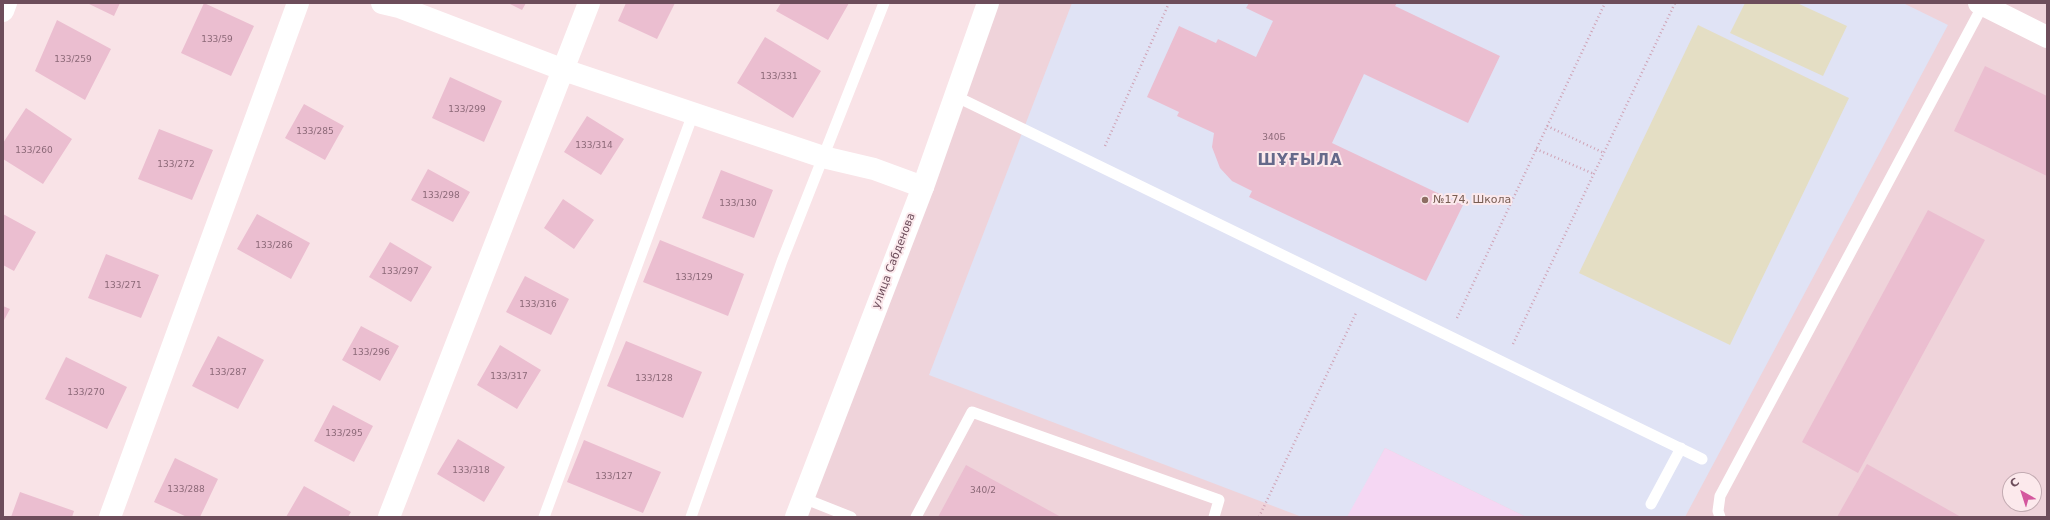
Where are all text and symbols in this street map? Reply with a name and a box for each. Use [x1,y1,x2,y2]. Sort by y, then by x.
house number: 133/59 [201,35,233,45]
house number: 133/259 [54,55,92,65]
house number: 133/331 [760,72,798,82]
house number: 133/299 [448,105,486,115]
house number: 133/285 [296,127,334,137]
house number: 340Б [1262,133,1286,143]
house number: 133/314 [575,141,613,151]
house number: 133/260 [15,146,53,156]
district label: ШҰҒЫЛА [1258,152,1342,170]
house number: 133/272 [157,160,195,170]
house number: 133/298 [422,191,460,201]
place label: №174, Школа [1433,193,1511,207]
marker: №174, Школа [1420,195,1430,205]
house number: 133/130 [719,199,757,209]
street label: улица Сабденова [870,211,918,311]
house number: 133/286 [255,241,293,251]
house number: 133/297 [381,267,419,277]
house number: 133/129 [675,273,713,283]
house number: 133/271 [104,281,142,291]
house number: 133/316 [519,300,557,310]
house number: 133/296 [352,348,390,358]
house number: 133/287 [209,368,247,378]
house number: 133/317 [490,372,528,382]
house number: 133/128 [635,374,673,384]
house number: 133/270 [67,388,105,398]
house number: 133/295 [325,429,363,439]
house number: 133/318 [452,466,490,476]
house number: 133/127 [595,472,633,482]
north arrow [2002,472,2042,512]
text: С [2008,475,2022,491]
house number: 133/288 [167,485,205,495]
house number: 340/2 [970,486,996,496]

